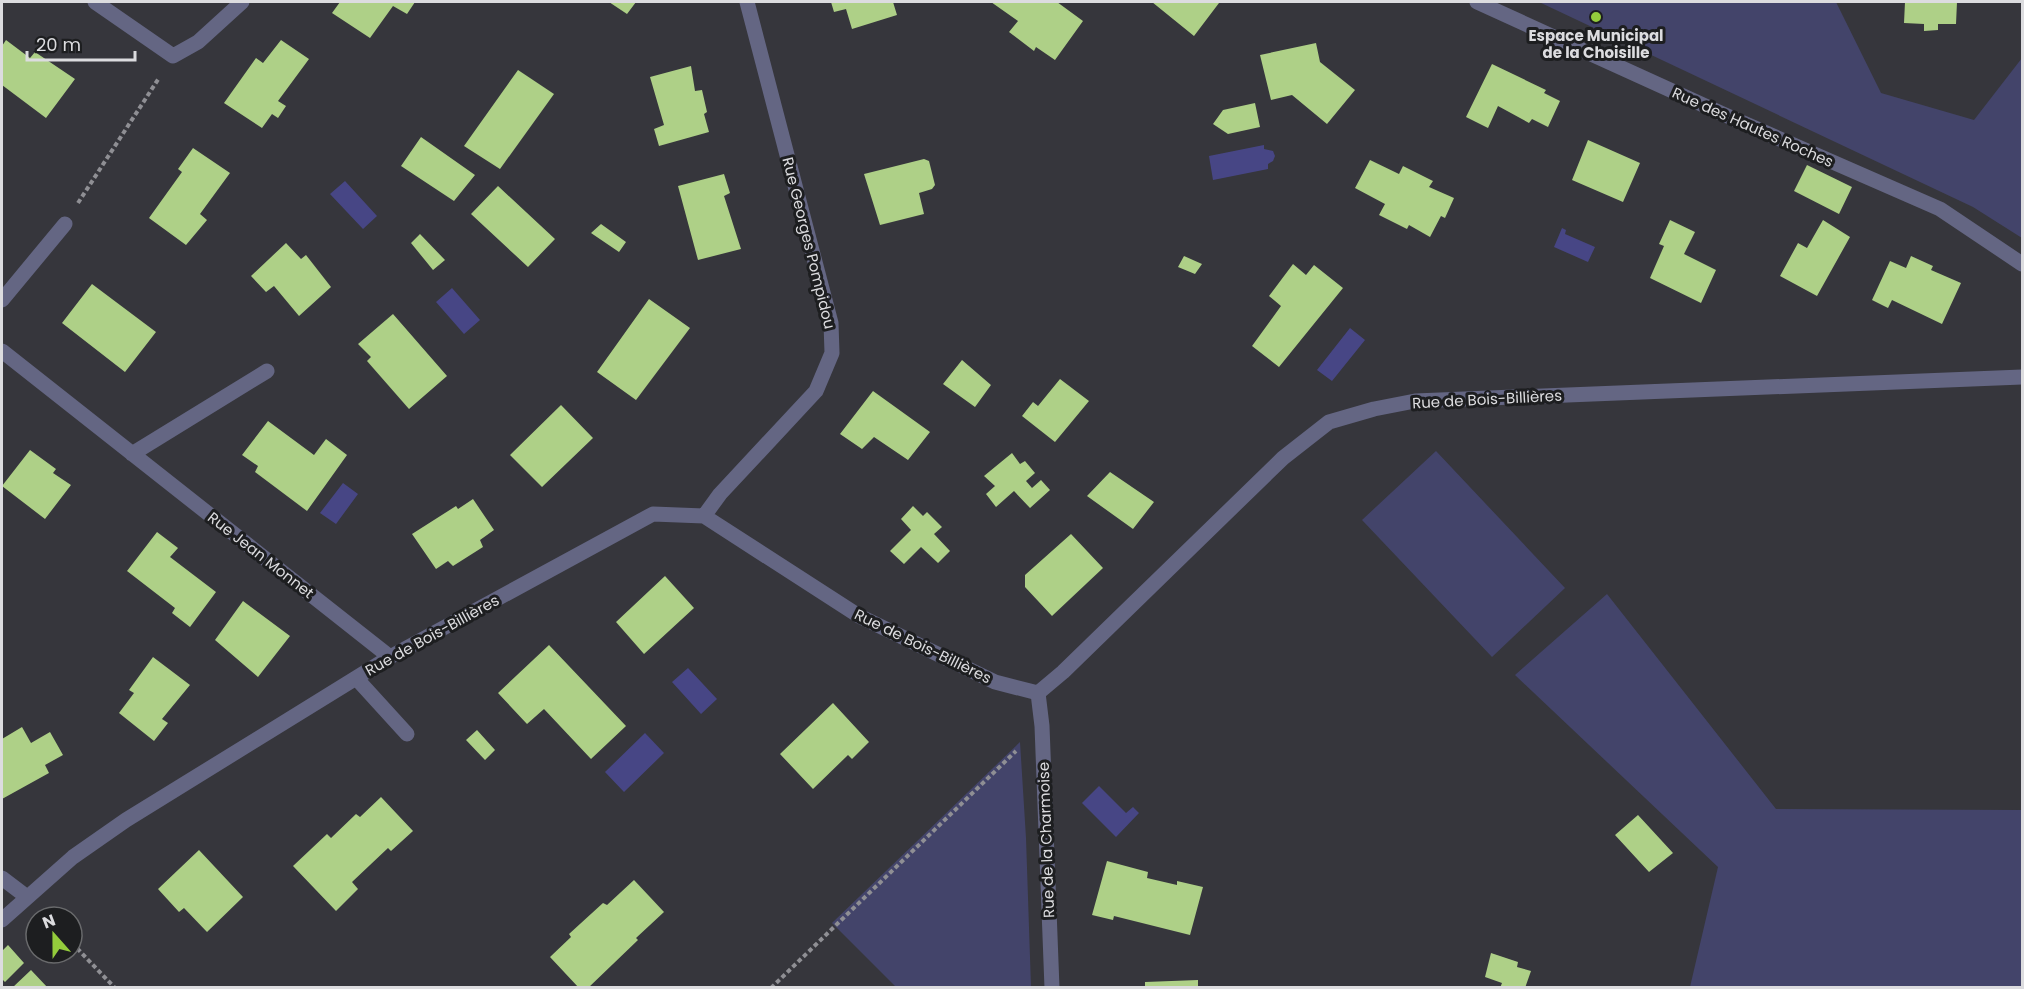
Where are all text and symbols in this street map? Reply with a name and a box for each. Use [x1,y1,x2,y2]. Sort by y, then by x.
marker: Espace Municipal de la Choisille [1589,10,1603,24]
scale bar [27,24,135,62]
place label: Espace Municipal de la Choisille [1528,25,1664,63]
text: 20 m [36,32,81,57]
street label: Rue des Hautes Roches [1669,82,1837,172]
street label: Rue Georges Pompidou [777,155,841,331]
street label: Rue de Bois-Billières [1412,385,1563,413]
street label: Rue Jean Monnet [204,507,318,603]
street label: Rue de Bois-Billières [361,589,503,681]
street label: Rue de Bois-Billières [851,604,995,688]
street label: Rue de la Charmoise [1033,762,1059,918]
north arrow [24,905,84,965]
text: N [39,909,59,934]

